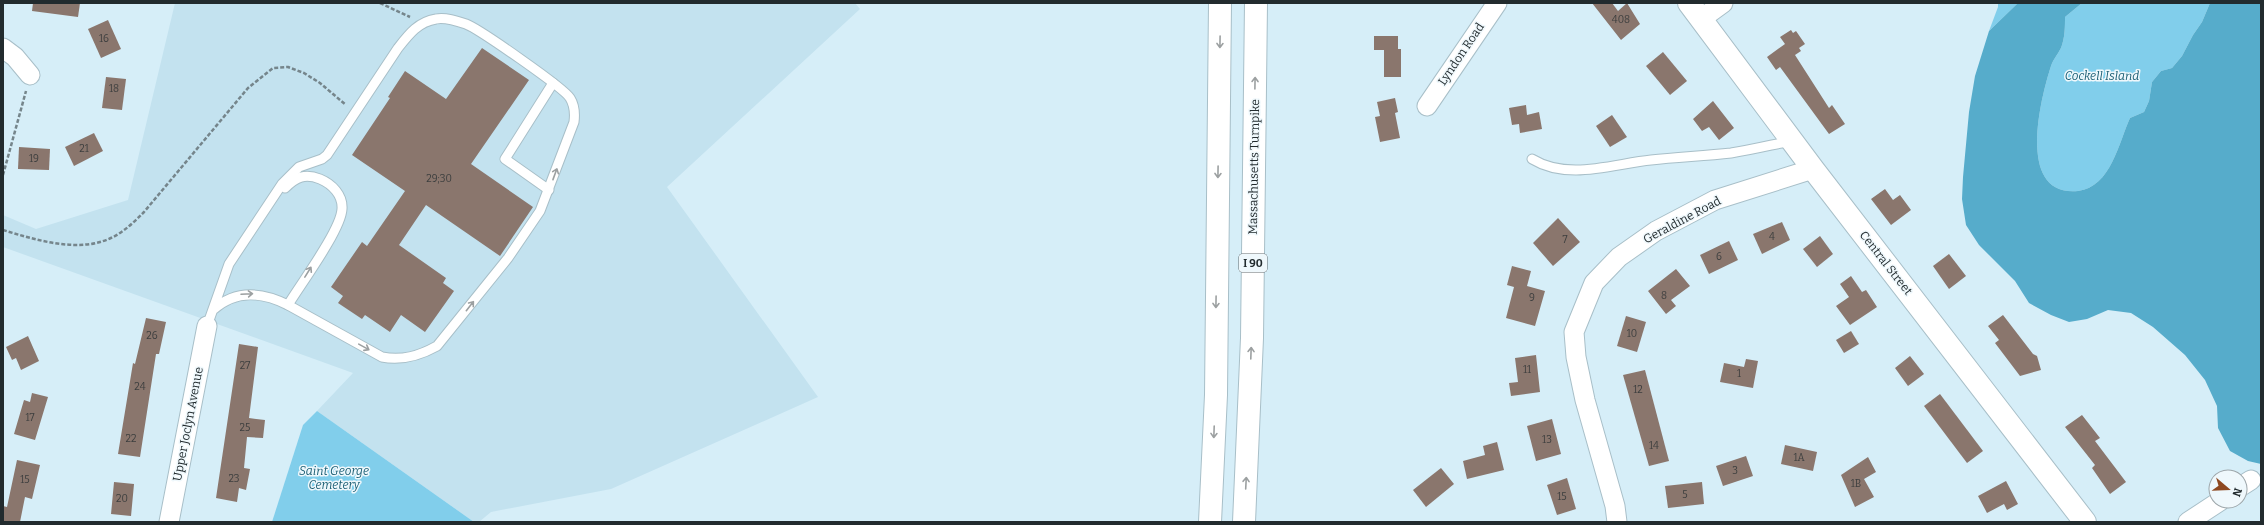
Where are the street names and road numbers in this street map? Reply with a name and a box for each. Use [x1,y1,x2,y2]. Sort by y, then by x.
street label: Lyndon Road [1435,20,1487,88]
street label: Massachusetts Turnpike [1246,99,1262,235]
street label: Geraldine Road [1641,194,1723,246]
street label: Central Street [1857,228,1916,298]
road number: I 90 [1239,254,1267,272]
street label: Upper Joclyn Avenue [170,366,206,482]

